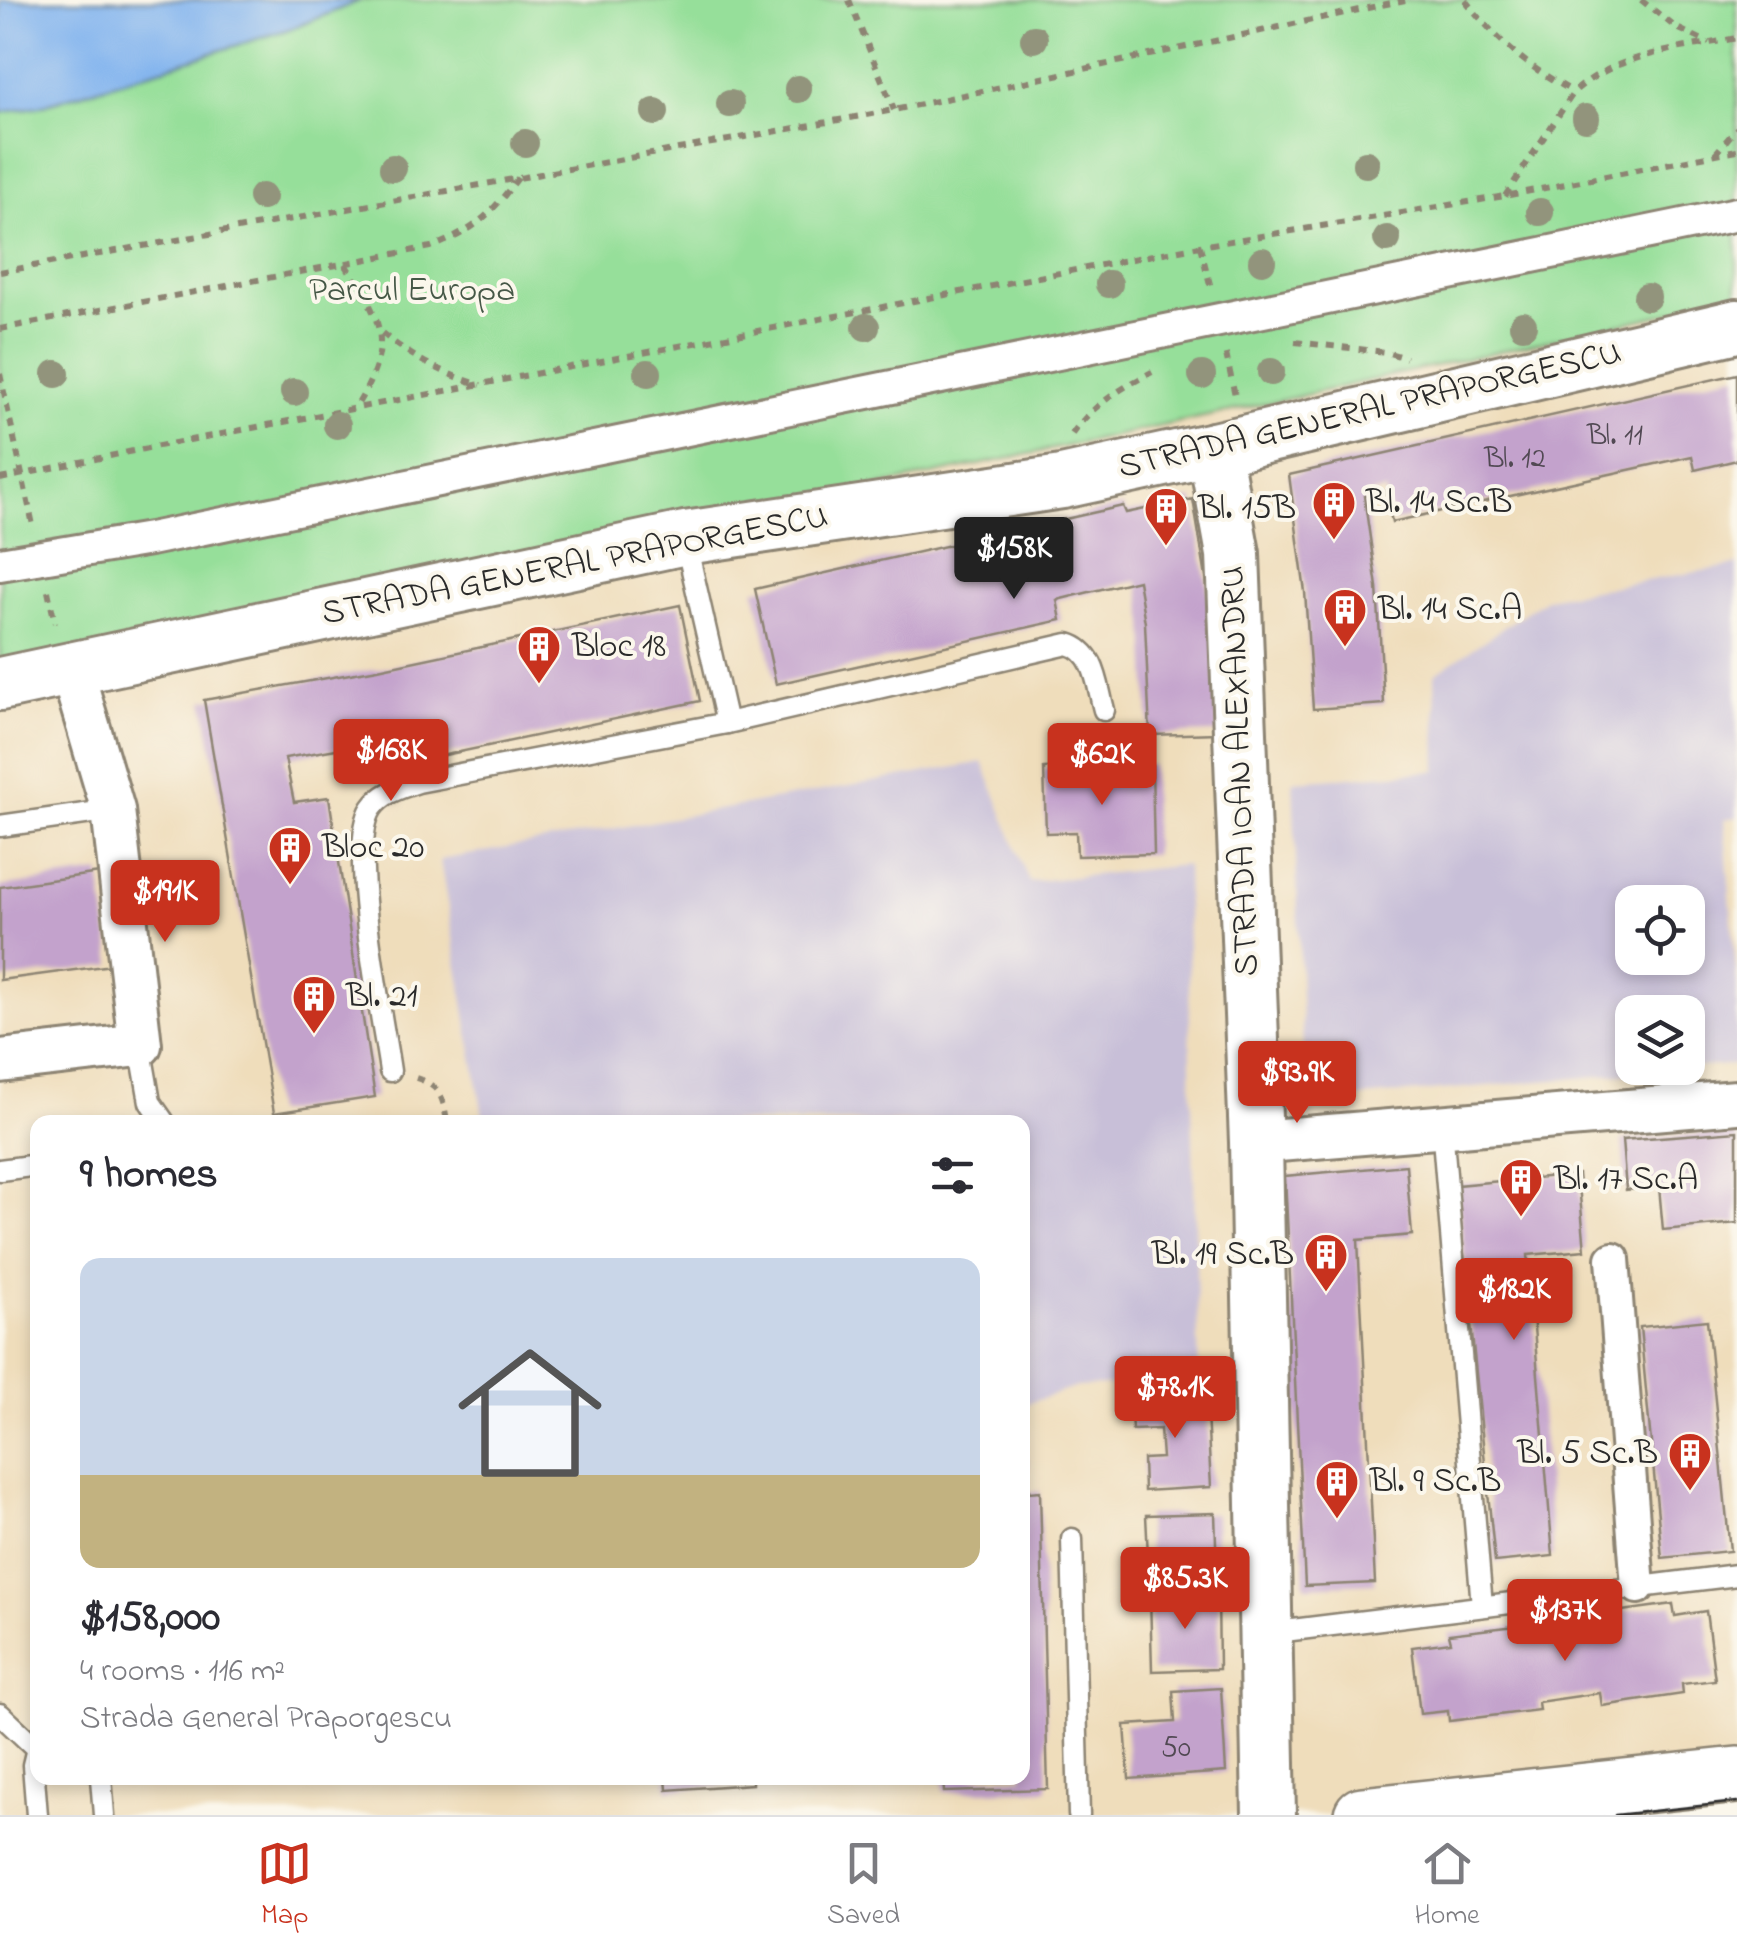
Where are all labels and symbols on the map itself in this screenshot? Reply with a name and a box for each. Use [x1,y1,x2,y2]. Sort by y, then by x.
park label: Parcul Europa [309,266,515,317]
street label: STRADA GENERAL PRAPORGESCU [1113,328,1627,494]
house number: Bl. 11 [1586,415,1643,459]
house number: Bl. 12 [1483,438,1546,482]
place label: Bl. 14 Sc.B [1365,478,1512,529]
building icon: Bl. 14 Sc.B [1311,480,1357,541]
place label: Bl. 15B [1197,484,1296,535]
building icon: Bl. 15B [1143,486,1189,547]
street label: STRADA GENERAL PRAPORGESCU [317,492,833,640]
pin: $158K [944,517,1084,602]
street label: STRADA IOAN ALEXANDRU [1208,565,1274,977]
place label: Bl. 14 Sc.A [1377,585,1522,636]
building icon: Bl. 14 Sc.A [1322,587,1368,648]
place label: Bloc 18 [571,622,666,673]
building icon: Bloc 18 [516,624,562,685]
pin: $168K [321,719,461,804]
pin: $62K [1043,723,1161,808]
place label: Bloc 20 [321,823,424,874]
building icon: Bloc 20 [267,825,313,886]
pin: $191K [95,860,235,945]
place label: Bl. 21 [345,972,418,1023]
building icon: Bl. 21 [291,974,337,1035]
pin: $93.9K [1216,1041,1378,1126]
place label: Bl. 17 Sc.A [1553,1155,1698,1206]
building icon: Bl. 17 Sc.A [1498,1157,1544,1218]
place label: Bl. 19 Sc.B [1151,1230,1294,1281]
building icon: Bl. 19 Sc.B [1303,1232,1349,1293]
pin: $182K [1444,1258,1584,1343]
pin: $78.1K [1094,1356,1256,1441]
place label: Bl. 5 Sc.B [1516,1429,1658,1480]
building icon: Bl. 5 Sc.B [1667,1431,1713,1492]
place label: Bl. 9 Sc.B [1369,1457,1501,1508]
building icon: Bl. 9 Sc.B [1314,1459,1360,1520]
pin: $85.3K [1104,1547,1266,1632]
pin: $137K [1495,1579,1635,1664]
house number: 50 [1161,1727,1191,1771]

